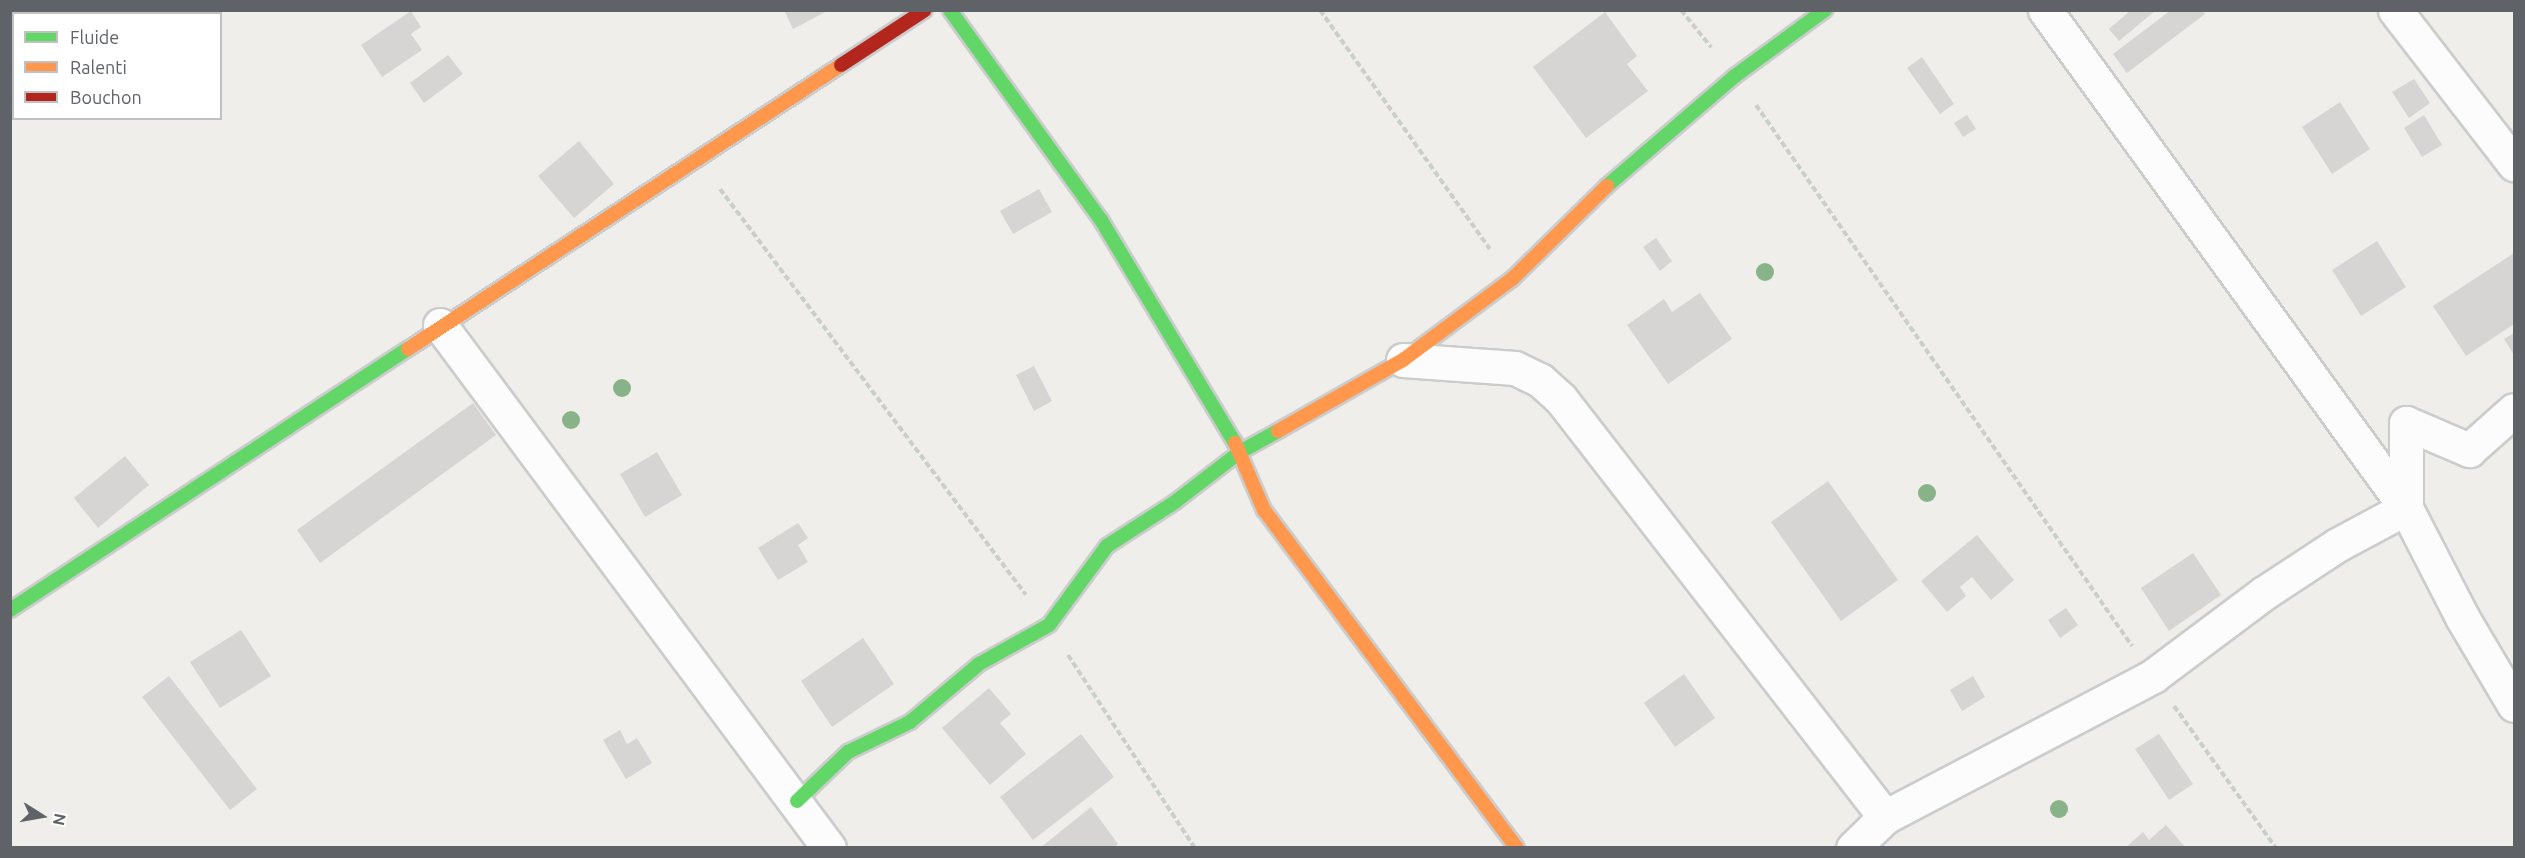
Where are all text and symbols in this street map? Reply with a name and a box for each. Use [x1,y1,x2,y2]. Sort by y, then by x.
legend [12,12,222,120]
text: Fluide [70,27,119,47]
text: Ralenti [70,57,127,77]
text: Bouchon [70,87,142,107]
north arrow [12,786,72,846]
text: N [50,812,70,827]

